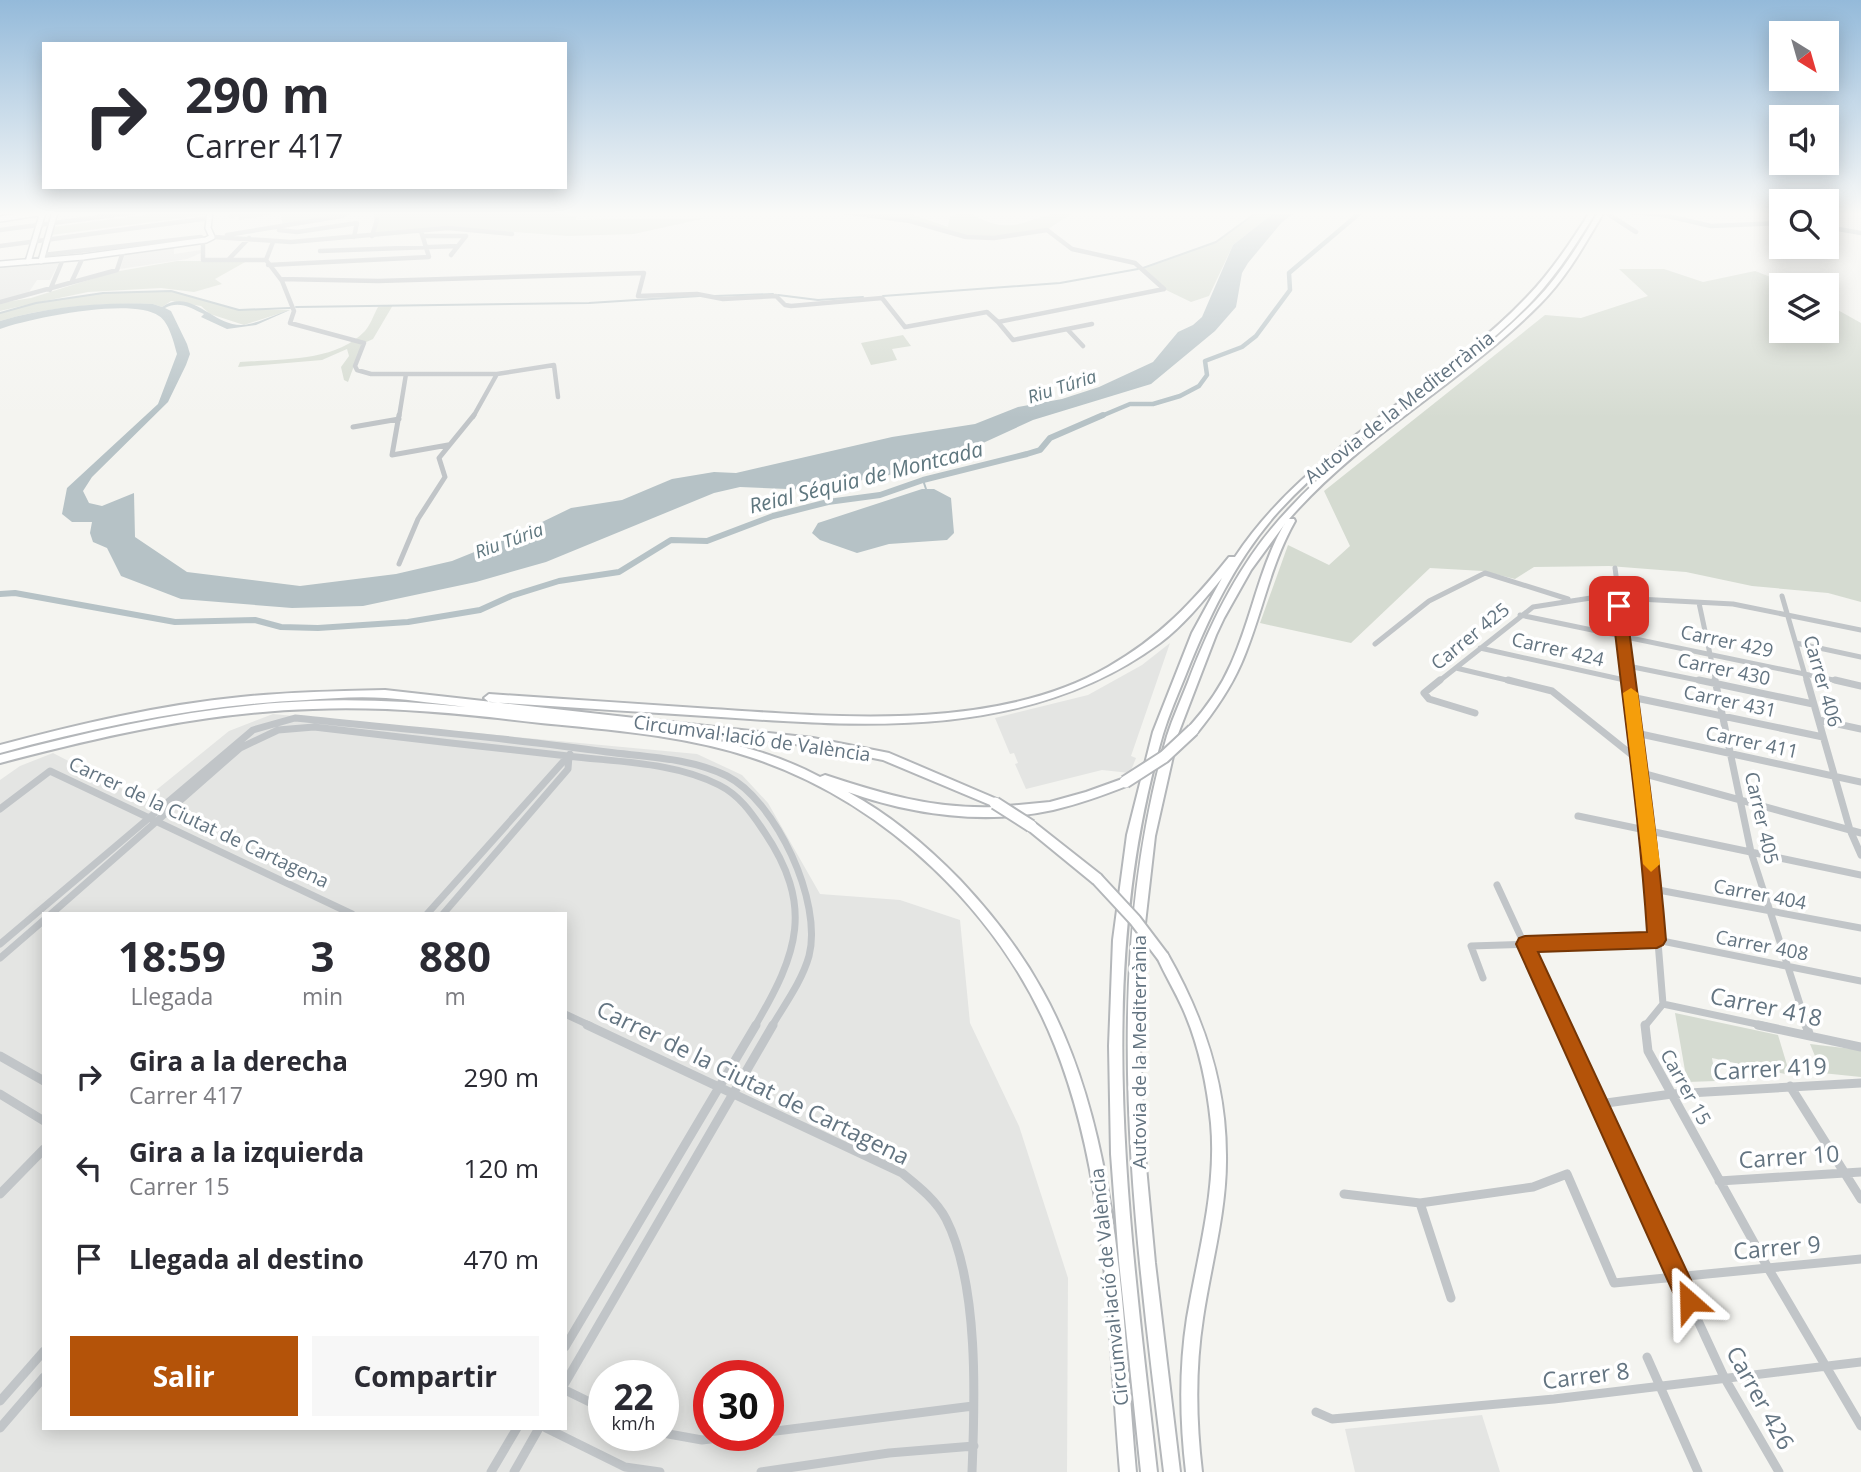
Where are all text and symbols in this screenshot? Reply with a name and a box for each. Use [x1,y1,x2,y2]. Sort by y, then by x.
north arrow [1769,21,1839,91]
map controls [1769,21,1839,343]
text: 290 m [185,61,330,127]
icon: right [70,70,161,161]
button: sound [1769,105,1839,175]
text: Carrer 417 [185,124,343,167]
button: search [1769,189,1839,259]
button: layers [1769,273,1839,343]
street label: Autovia de la Mediterrània [1299,325,1499,489]
water label: Riu Túria [1024,364,1099,408]
water label: Reial Séquia de Montcada [746,434,986,520]
water label: Riu Túria [471,517,546,563]
pin [1589,576,1649,636]
icon: arrive [1600,587,1638,625]
street label: Carrer 425 [1425,596,1515,676]
street label: Carrer 429 [1678,619,1776,663]
street label: Carrer 424 [1509,626,1607,672]
street label: Carrer 406 [1798,632,1848,730]
street label: Carrer 430 [1675,647,1773,691]
street label: Carrer 431 [1681,679,1779,723]
street label: Circumval·lació de València [632,708,872,768]
street label: Carrer 411 [1703,720,1801,764]
street label: Carrer de la Ciutat de Cartagena [65,750,333,894]
street label: Carrer 405 [1739,769,1785,867]
street label: Carrer 404 [1711,872,1809,916]
street label: Carrer 408 [1713,923,1811,967]
text: 18:59 [118,927,226,984]
text: 3 [310,927,335,984]
text: 880 [419,927,491,984]
street label: Autovia de la Mediterrània [1126,935,1152,1169]
street label: Carrer 418 [1707,979,1825,1034]
text: Llegada [131,980,213,1012]
text: min [302,980,343,1012]
text: m [444,980,466,1012]
street label: Carrer de la Ciutat de Cartagena [592,992,915,1172]
text: Gira a la derecha [129,1043,348,1079]
street label: Carrer 15 [1654,1044,1718,1130]
street label: Carrer 419 [1712,1049,1828,1087]
icon: right [70,1058,108,1096]
text: 290 m [464,1059,539,1095]
text: Carrer 417 [129,1079,243,1111]
text: Gira a la izquierda [129,1134,364,1170]
street label: Carrer 10 [1738,1137,1840,1175]
icon: left [70,1149,108,1187]
text: 120 m [464,1150,539,1186]
street label: Circumval·lació de València [1084,1167,1134,1407]
text: Carrer 15 [129,1170,230,1202]
street label: Carrer 9 [1732,1227,1822,1267]
icon: arrive [70,1240,108,1278]
text: Llegada al destino [129,1241,364,1277]
text: 470 m [464,1241,539,1277]
position arrow [1652,1264,1726,1338]
button: Salir [70,1336,298,1416]
button: Compartir [312,1336,539,1416]
street label: Carrer 426 [1719,1340,1802,1455]
street label: Carrer 8 [1540,1354,1631,1396]
speed limit sign: 30 [693,1360,784,1451]
text: 22 [613,1373,654,1420]
text: km/h [612,1411,655,1435]

